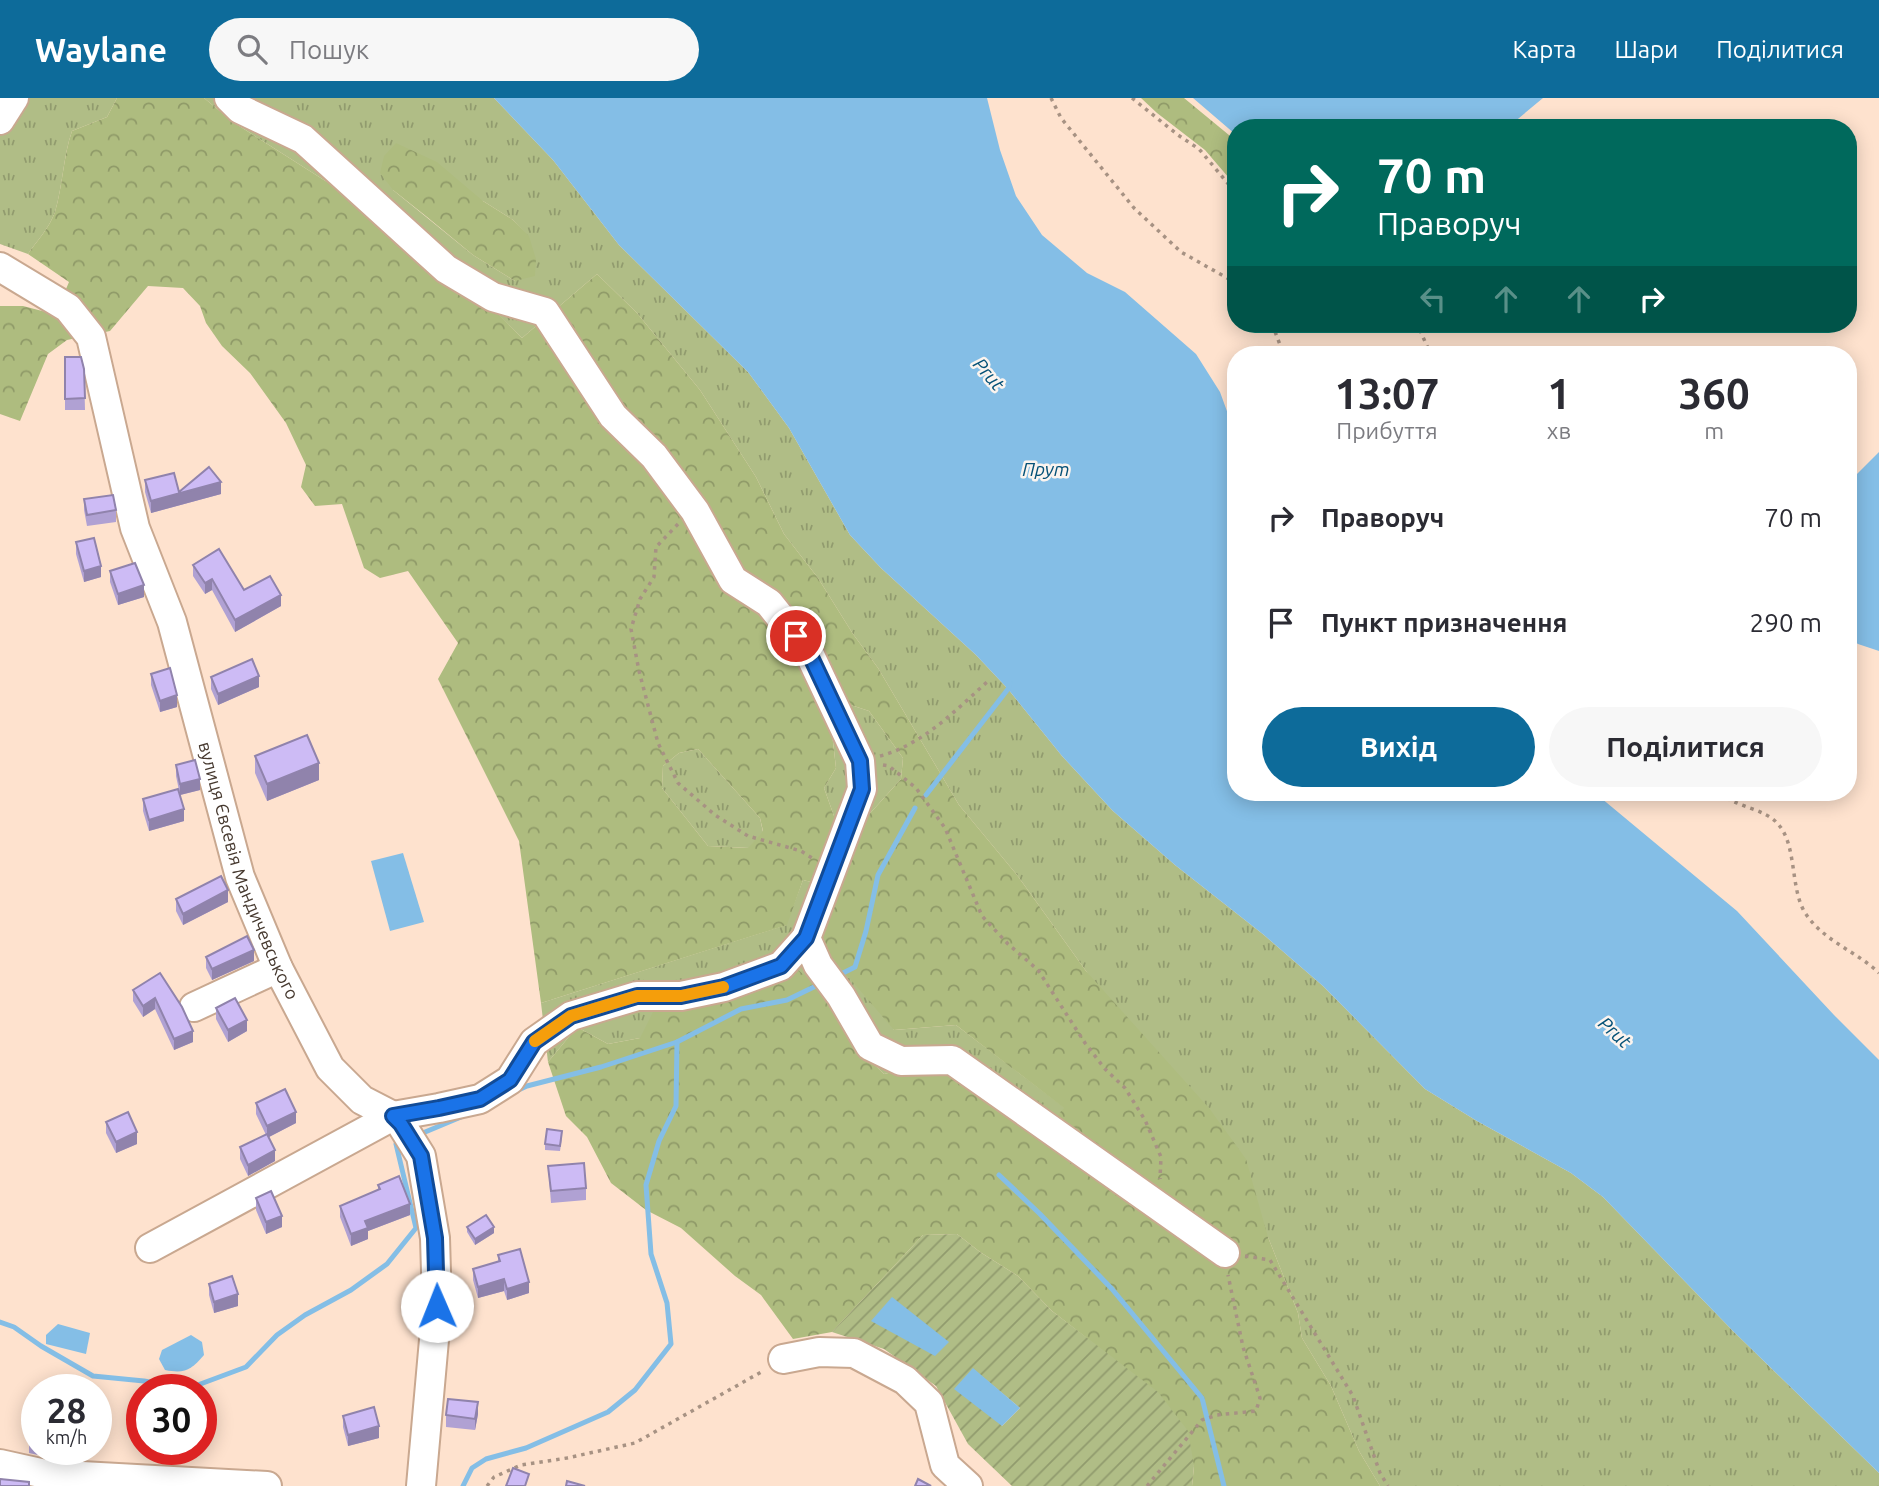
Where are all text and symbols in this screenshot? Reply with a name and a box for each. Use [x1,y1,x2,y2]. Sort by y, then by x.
search box [209,18,699,81]
icon: search [233,30,271,68]
text: Waylane [35,31,167,68]
text: Пошук [289,35,369,64]
text: Карта [1512,36,1576,63]
text: Шари [1614,36,1678,63]
text: Поділитися [1716,36,1844,63]
icon: right [1262,147,1353,238]
text: 70 m [1377,147,1486,202]
text: Праворуч [1377,205,1522,241]
icon: left [1414,280,1452,318]
icon: ahead [1487,280,1525,318]
icon: ahead [1560,280,1598,318]
icon: right [1633,280,1671,318]
water label: Prut [969,353,1009,395]
text: 13:07 [1334,370,1439,417]
text: 1 [1547,370,1571,417]
text: 360 [1679,370,1750,417]
text: Прибуття [1336,418,1438,443]
text: хв [1547,418,1571,443]
text: m [1704,418,1724,443]
water label: Прут [1022,458,1070,480]
icon: right [1262,499,1300,537]
text: Праворуч [1321,503,1444,532]
text: 70 m [1764,503,1822,532]
icon: arrive [1262,604,1300,642]
pin [766,606,826,666]
text: Пункт призначення [1321,608,1567,637]
text: 290 m [1750,608,1822,637]
icon: arrive [777,617,815,655]
button: Вихід [1262,707,1535,787]
button: Поділитися [1549,707,1822,787]
street label: вулиця Євсевія Мандичевського [195,739,304,1002]
water label: Prut [1594,1012,1636,1053]
position arrow [400,1269,474,1343]
speed limit sign: 30 [126,1374,217,1465]
text: 28 [47,1390,86,1430]
text: km/h [46,1427,87,1447]

